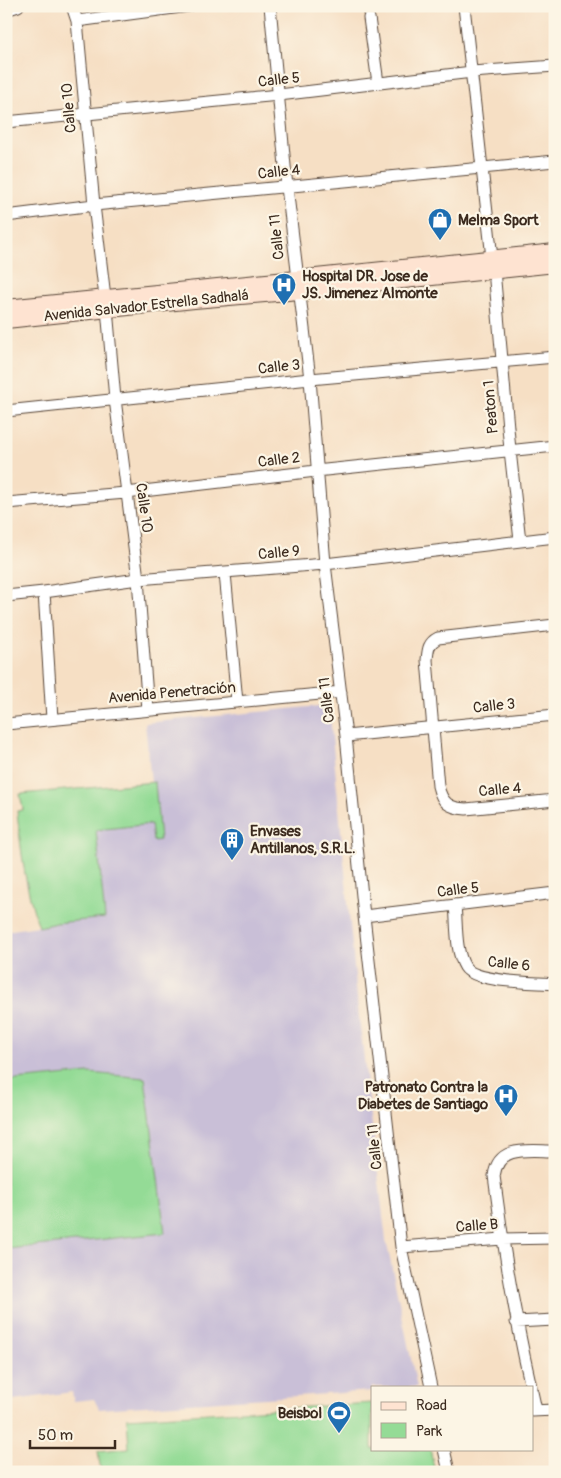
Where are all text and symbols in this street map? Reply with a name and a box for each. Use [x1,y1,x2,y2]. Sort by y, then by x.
street label: Calle 5 [257,68,301,92]
street label: Calle 10 [57,82,81,134]
street label: Calle 4 [257,160,302,184]
shop icon: Melma Sport [427,207,453,241]
place label: Melma Sport [458,211,540,230]
street label: Calle 11 [265,213,289,261]
place label: Hospital DR. Jose de JS. Jimenez Almonte [302,267,438,303]
hospital icon: Hospital DR. Jose de JS. Jimenez Almonte [271,272,297,306]
street label: Avenida Salvador Estrella Sadhalá [42,286,250,326]
street label: Calle 3 [257,355,301,379]
street label: Peaton 1 [479,379,503,435]
street label: Calle 2 [257,448,301,472]
street label: Calle 10 [131,482,157,534]
street label: Calle 9 [257,542,301,564]
street label: Calle 11 [315,676,339,724]
street label: Avenida Penetración [107,678,237,708]
street label: Calle 3 [472,694,516,718]
street label: Calle 4 [478,779,522,801]
place label: Envases Antillanos, S.R.L. [250,822,356,858]
building icon: Envases Antillanos, S.R.L. [219,827,245,861]
street label: Calle 5 [436,878,480,902]
street label: Calle 6 [487,952,531,976]
place label: Patronato Contra la Diabetes de Santiago [358,1078,488,1114]
hospital icon: Patronato Contra la Diabetes de Santiago [493,1083,519,1117]
street label: Calle 11 [363,1123,387,1171]
street label: Calle B [455,1215,499,1237]
legend [371,1386,534,1450]
text: Road [416,1396,447,1415]
sports icon: Beisbol [326,1400,352,1434]
place label: Beisbol [278,1404,322,1423]
scale bar [30,1418,115,1450]
text: Park [416,1422,443,1441]
text: 50 m [38,1426,73,1445]

